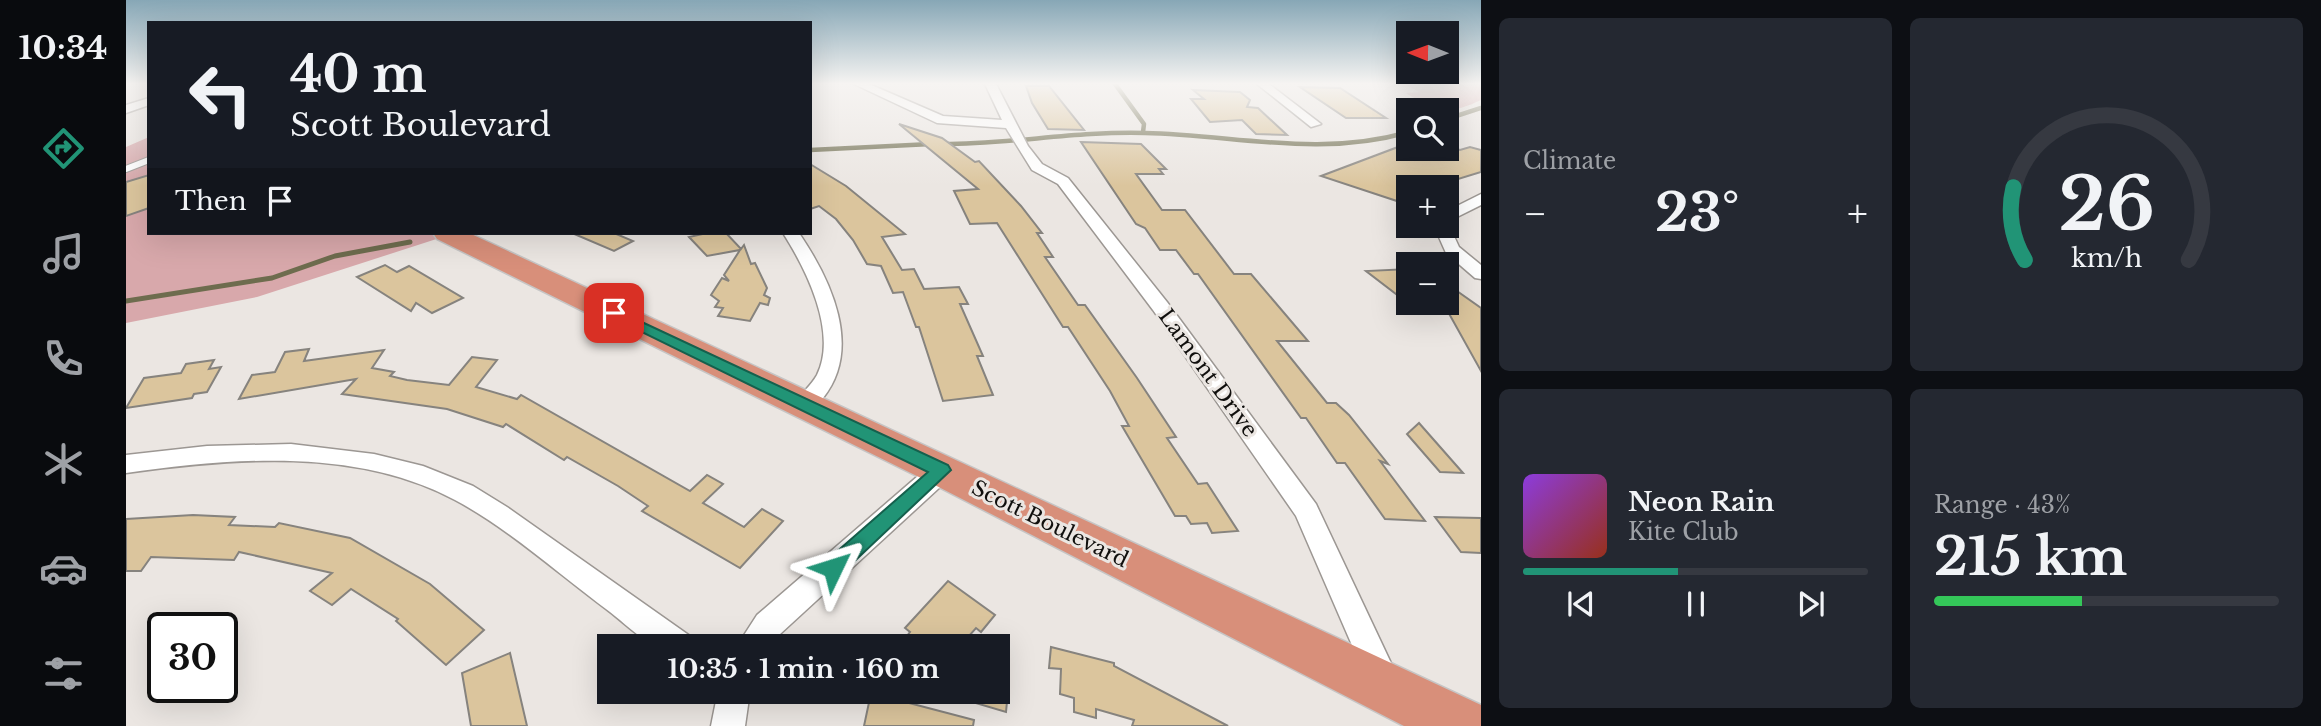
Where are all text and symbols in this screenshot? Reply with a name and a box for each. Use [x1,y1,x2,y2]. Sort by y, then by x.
north arrow [1396,21,1460,84]
map controls [1396,21,1459,315]
text: 10:34 [19,28,107,68]
text: 40 m [290,44,427,105]
icon: left [175,49,266,140]
button: search [1396,98,1459,161]
text: Scott Boulevard [290,105,551,145]
icon: directions [39,124,88,173]
text: Climate [1523,147,1616,175]
text: 26 [2058,160,2155,251]
button: + [1396,175,1459,238]
text: 23° [1655,181,1739,245]
icon: arrive [261,182,299,220]
text: Then [175,185,247,217]
text: − [1523,190,1547,237]
text: + [1847,190,1868,237]
icon: music [39,229,88,278]
text: km/h [2071,243,2142,274]
button: − [1396,252,1459,315]
pin [584,283,644,343]
icon: arrive [595,294,633,332]
street label: Lamont Drive [1153,304,1263,442]
icon: phone [39,334,88,383]
icon: climate [39,439,88,488]
street label: Scott Boulevard [967,475,1133,573]
text: Neon Rain [1628,486,1774,518]
text: Range · 43% [1934,491,2070,519]
text: Kite Club [1628,518,1739,546]
text: 215 km [1934,525,2127,589]
position arrow [796,531,870,605]
icon: car [39,544,88,593]
icon: previous [1562,585,1600,623]
icon: pause [1677,585,1715,623]
icon: next [1792,585,1830,623]
speed limit sign: 30 [147,612,238,703]
icon: filters [39,649,88,698]
text: 10:35 · 1 min · 160 m [667,653,940,685]

